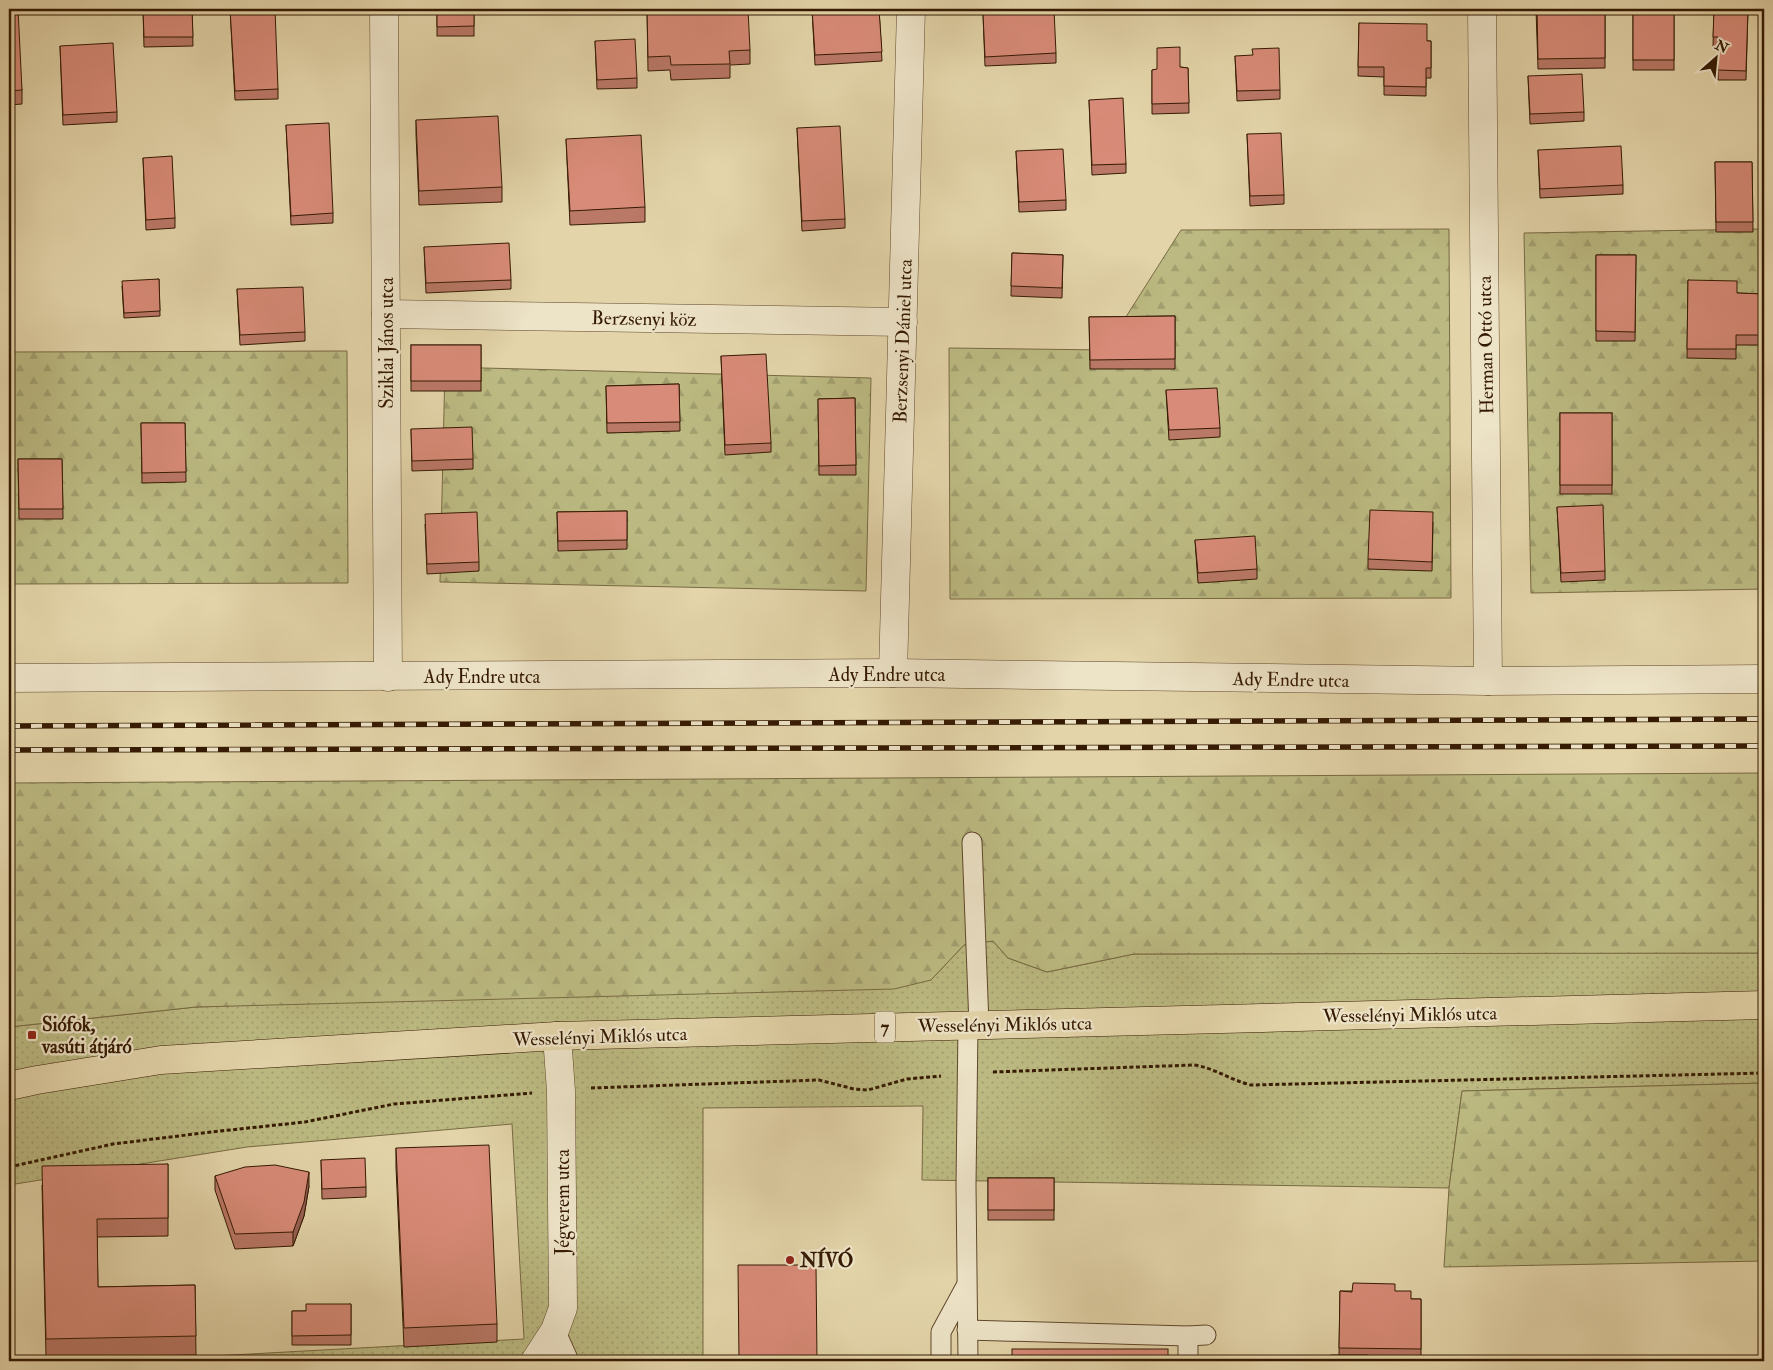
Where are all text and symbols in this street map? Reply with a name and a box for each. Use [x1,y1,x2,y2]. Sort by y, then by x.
north arrow [1690,32,1740,82]
text: N [1711,36,1732,57]
street label: Berzsenyi Dániel utca [888,258,918,424]
street label: Herman Ottó utca [1473,275,1499,415]
street label: Sziklai János utca [375,277,399,409]
street label: Berzsenyi köz [591,306,697,332]
street label: Ady Endre utca [828,663,946,687]
street label: Ady Endre utca [423,665,541,689]
street label: Ady Endre utca [1231,667,1350,693]
street label: Wesselényi Miklós utca [1322,1001,1498,1029]
street label: Wesselényi Miklós utca [917,1011,1093,1039]
road number: 7 [875,1012,895,1042]
place label: Siófok, vasúti átjáró [41,1013,132,1059]
street label: Wesselényi Miklós utca [511,1022,688,1052]
marker: Siófok, vasúti átjáró [26,1029,38,1041]
street label: Jégverem utca [551,1149,575,1256]
place label: NÍVÓ [799,1247,853,1273]
marker: NÍVÓ [784,1254,796,1266]

